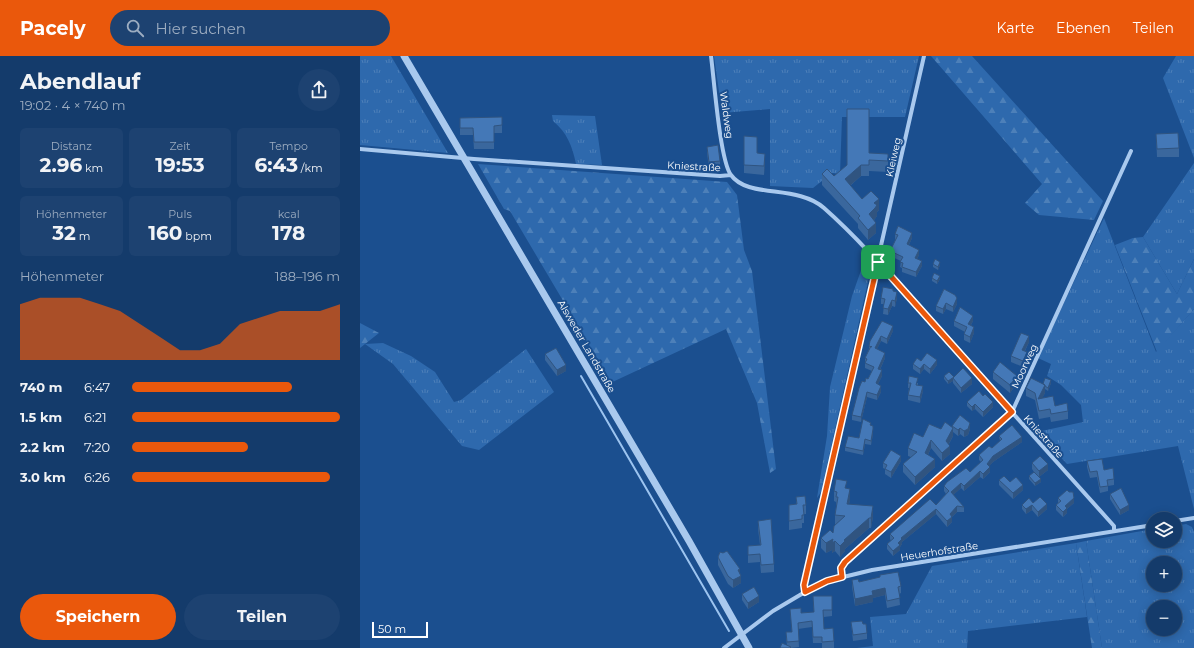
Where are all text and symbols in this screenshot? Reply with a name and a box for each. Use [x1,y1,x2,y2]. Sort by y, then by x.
search box [110,10,390,46]
text: Pacely [20,17,86,40]
icon: search [124,17,146,39]
text: Hier suchen [156,19,246,38]
text: Karte [996,19,1034,37]
text: Ebenen [1056,19,1111,37]
text: Teilen [1133,19,1174,37]
text: Abendlauf [20,68,140,95]
button: share [298,69,340,111]
street label: Waldweg [717,91,736,139]
text: 19:02 · 4 × 740 m [20,97,126,113]
street label: Kleiweg [883,136,904,178]
text: Distanz [51,139,92,153]
text: Zeit [170,139,190,153]
text: Tempo [269,139,308,153]
text: 2.96 [39,153,82,177]
text: 19:53 [155,153,205,177]
text: 6:43 [255,153,298,177]
street label: Kniestraße [667,159,721,174]
text: km [82,161,103,175]
text: /km [298,161,323,175]
text: Höhenmeter [36,207,107,221]
text: Puls [168,207,192,221]
text: kcal [278,207,300,221]
text: 32 [52,221,76,245]
text: 160 [148,221,182,245]
text: 178 [272,221,305,245]
text: m [76,229,90,243]
text: bpm [182,229,212,243]
pin [861,245,895,279]
icon: arrive [867,251,889,273]
text: Höhenmeter [20,268,104,284]
text: 188–196 m [275,268,340,284]
street label: Alsweder Landstraße [555,297,619,395]
street label: Moorweg [1008,342,1040,391]
text: 740 m [20,379,62,395]
text: 6:47 [84,379,110,395]
text: 1.5 km [20,409,62,425]
text: 6:21 [84,409,107,425]
street label: Kniestraße [1021,412,1066,461]
text: 2.2 km [20,439,65,455]
text: 7:20 [84,439,110,455]
text: 3.0 km [20,469,66,485]
text: 6:26 [84,469,110,485]
map controls [1146,512,1182,636]
button: layers [1146,512,1182,548]
street label: Heuerhofstraße [899,539,979,564]
button: + [1146,556,1182,592]
button: Speichern [20,594,176,640]
button: Teilen [184,594,340,640]
button: − [1146,600,1182,636]
scale bar [372,620,428,639]
text: 50 m [378,622,406,636]

